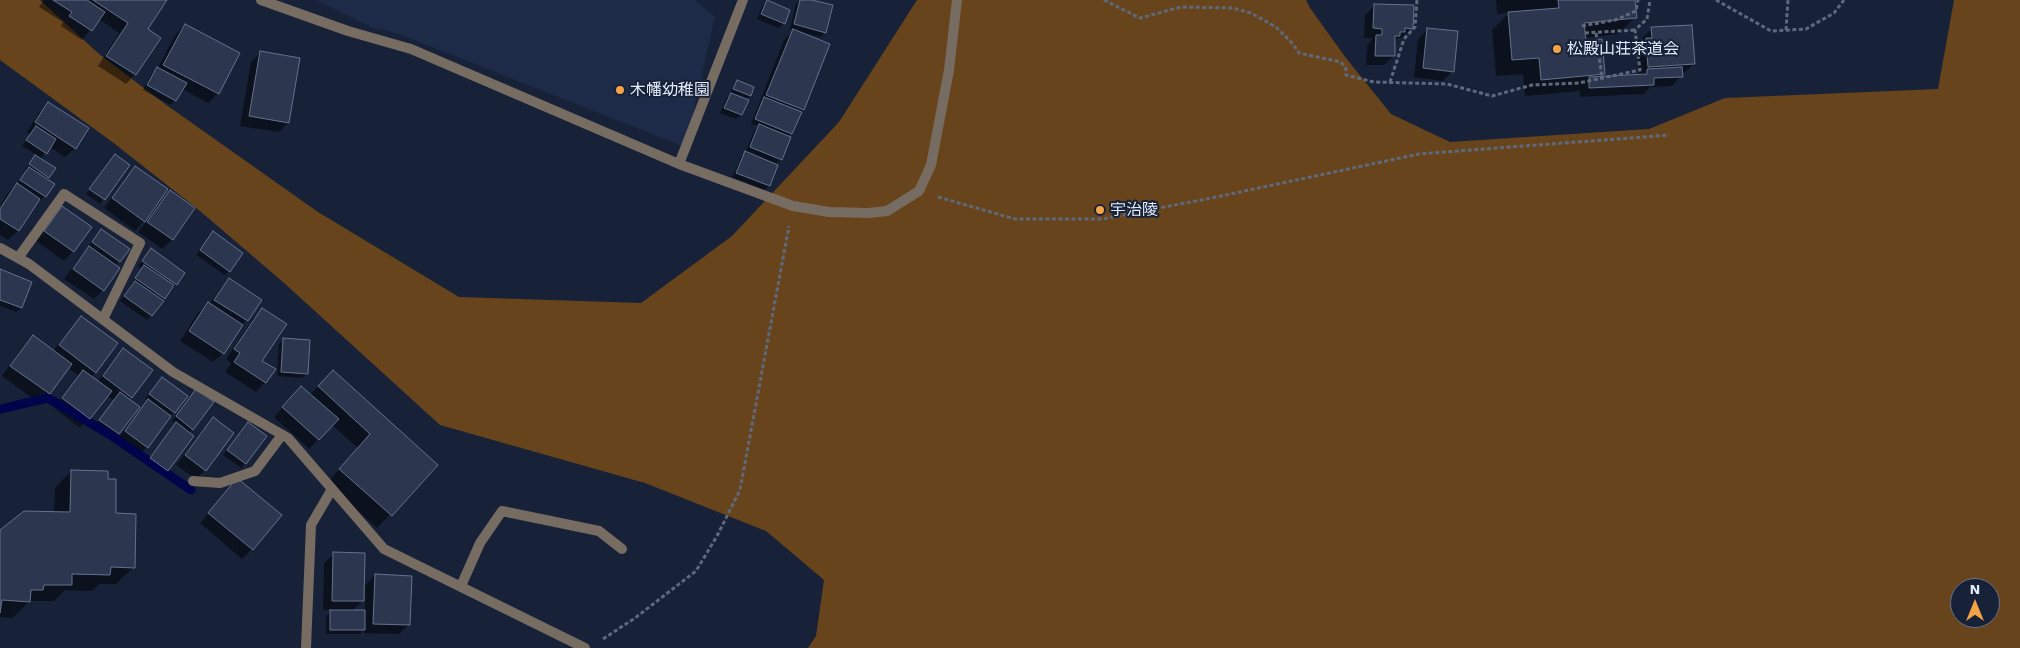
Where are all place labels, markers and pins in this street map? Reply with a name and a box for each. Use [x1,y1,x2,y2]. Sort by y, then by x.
place label: 松殿山荘茶道会 [1567,39,1679,59]
marker: 松殿山荘茶道会 [1551,43,1563,55]
place label: 木幡幼稚園 [630,80,710,100]
marker: 木幡幼稚園 [614,84,626,96]
place label: 宇治陵 [1110,200,1158,220]
marker: 宇治陵 [1094,204,1106,216]

